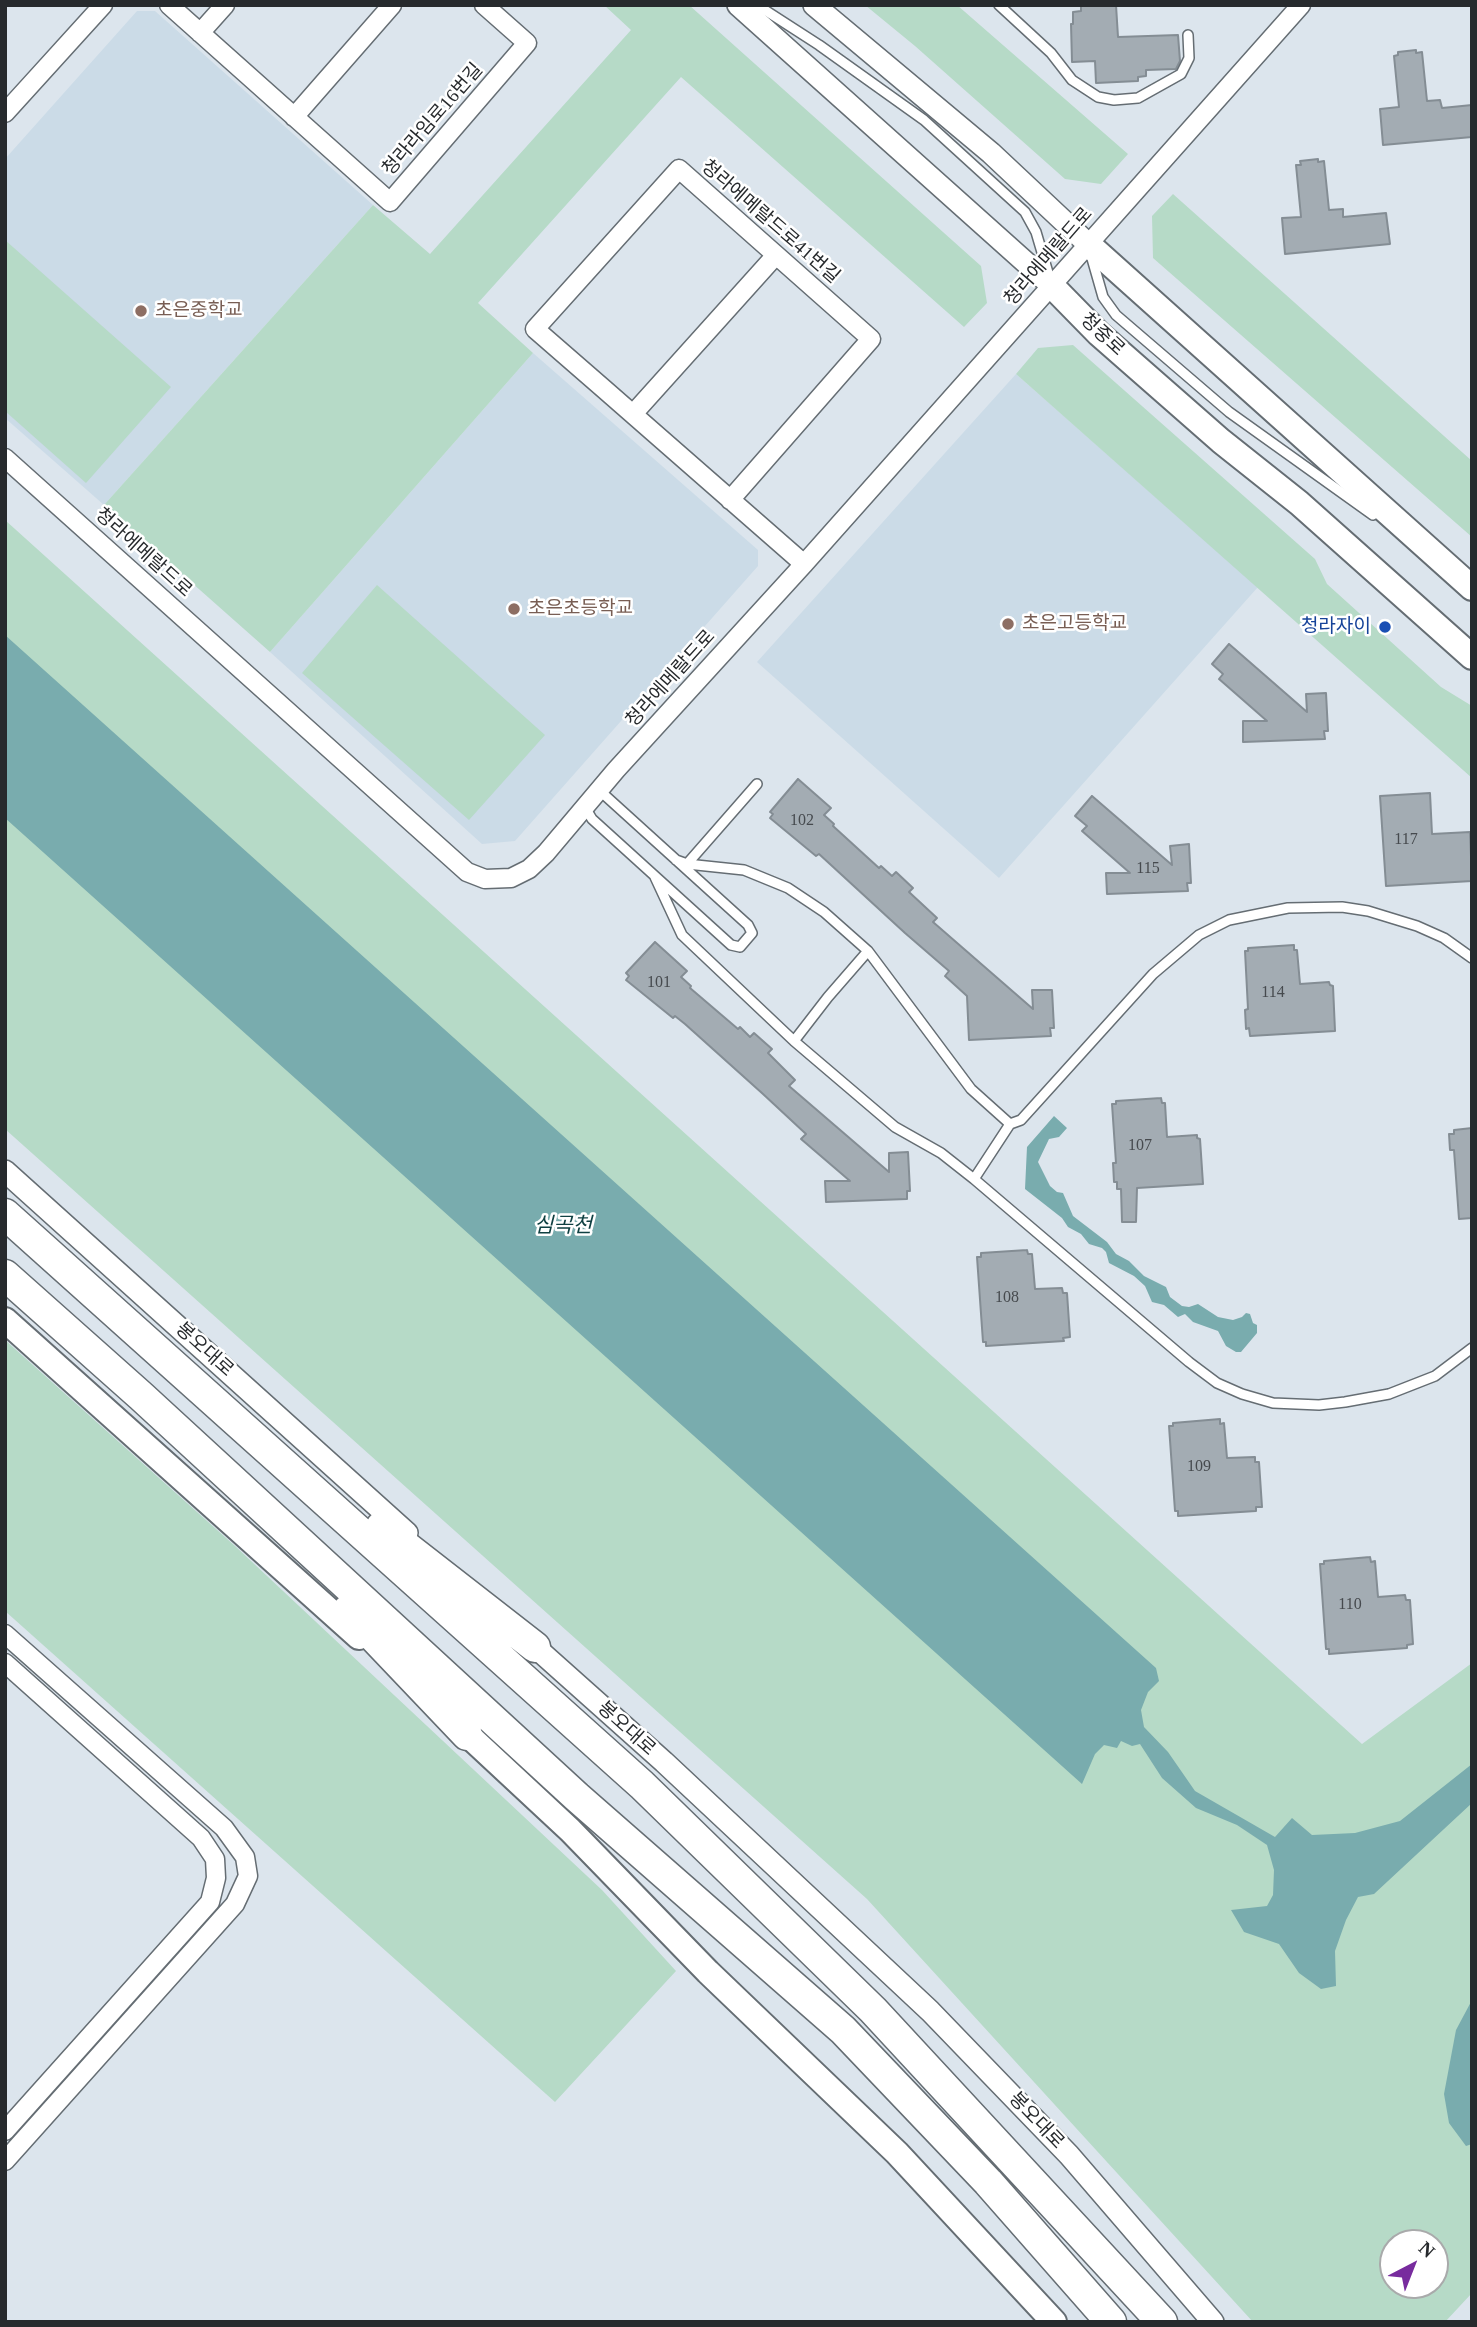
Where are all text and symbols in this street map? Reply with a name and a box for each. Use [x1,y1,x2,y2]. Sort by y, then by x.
street label: 청라라임로16번길 [378,59,488,181]
street label: 청라에메랄드로41번길 [696,156,844,288]
street label: 청라에메랄드로 [1000,203,1098,311]
place label: 초은중학교 [155,300,242,322]
marker: 초은중학교 [133,303,149,319]
street label: 청중로 [1075,309,1129,361]
street label: 청라에메랄드로 [90,504,196,602]
place label: 초은초등학교 [528,598,633,620]
marker: 초은초등학교 [506,601,522,617]
place label: 초은고등학교 [1022,613,1127,635]
marker: 초은고등학교 [1000,616,1016,632]
place label: 청라자이 [1301,616,1371,638]
marker: 청라자이 [1377,619,1393,635]
street label: 청라에메랄드로 [622,626,720,732]
house number: 102 [790,811,814,831]
house number: 117 [1394,830,1418,850]
house number: 115 [1136,859,1160,879]
house number: 101 [647,973,671,993]
house number: 114 [1261,983,1285,1003]
house number: 107 [1128,1136,1152,1156]
water label: 심곡천 [534,1213,592,1239]
house number: 108 [995,1288,1019,1308]
street label: 봉오대로 [170,1318,238,1382]
house number: 109 [1187,1457,1211,1477]
house number: 110 [1338,1595,1362,1615]
street label: 봉오대로 [592,1697,660,1761]
street label: 봉오대로 [1004,2088,1068,2154]
north arrow [1379,2229,1449,2299]
text: N [1415,2237,1439,2262]

